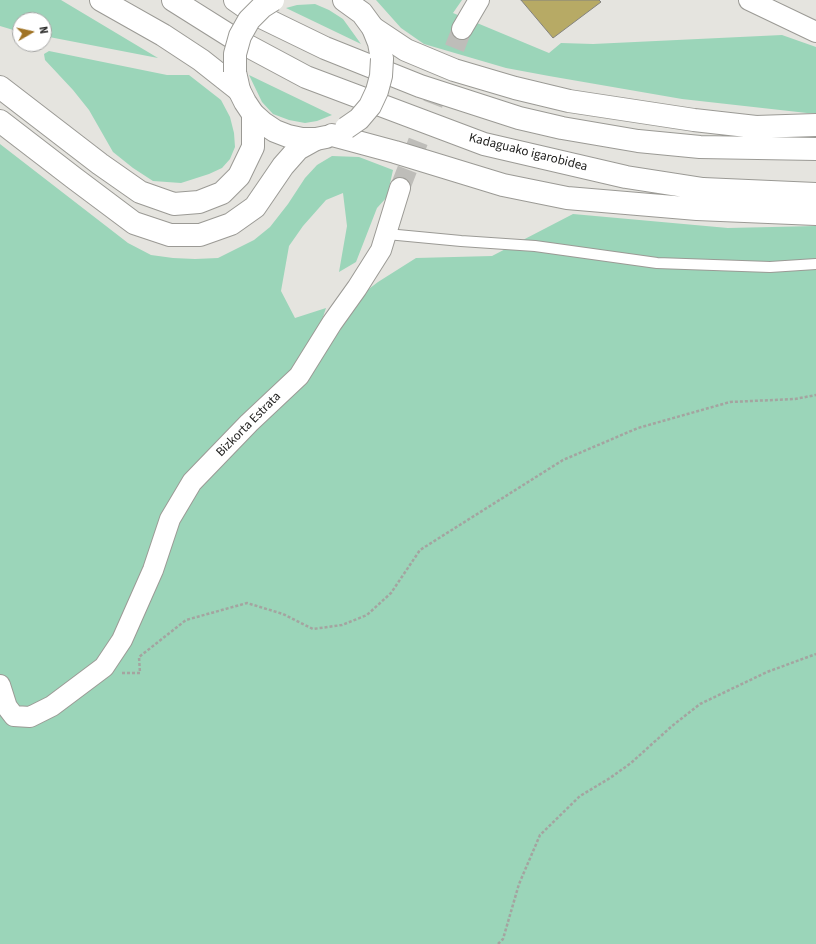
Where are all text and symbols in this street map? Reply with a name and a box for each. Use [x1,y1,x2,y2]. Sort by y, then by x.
north arrow [12,12,52,52]
text: N [35,25,51,35]
street label: Kadaguako igarobidea [467,131,589,175]
street label: Bizkorta Estrata [213,389,285,461]

